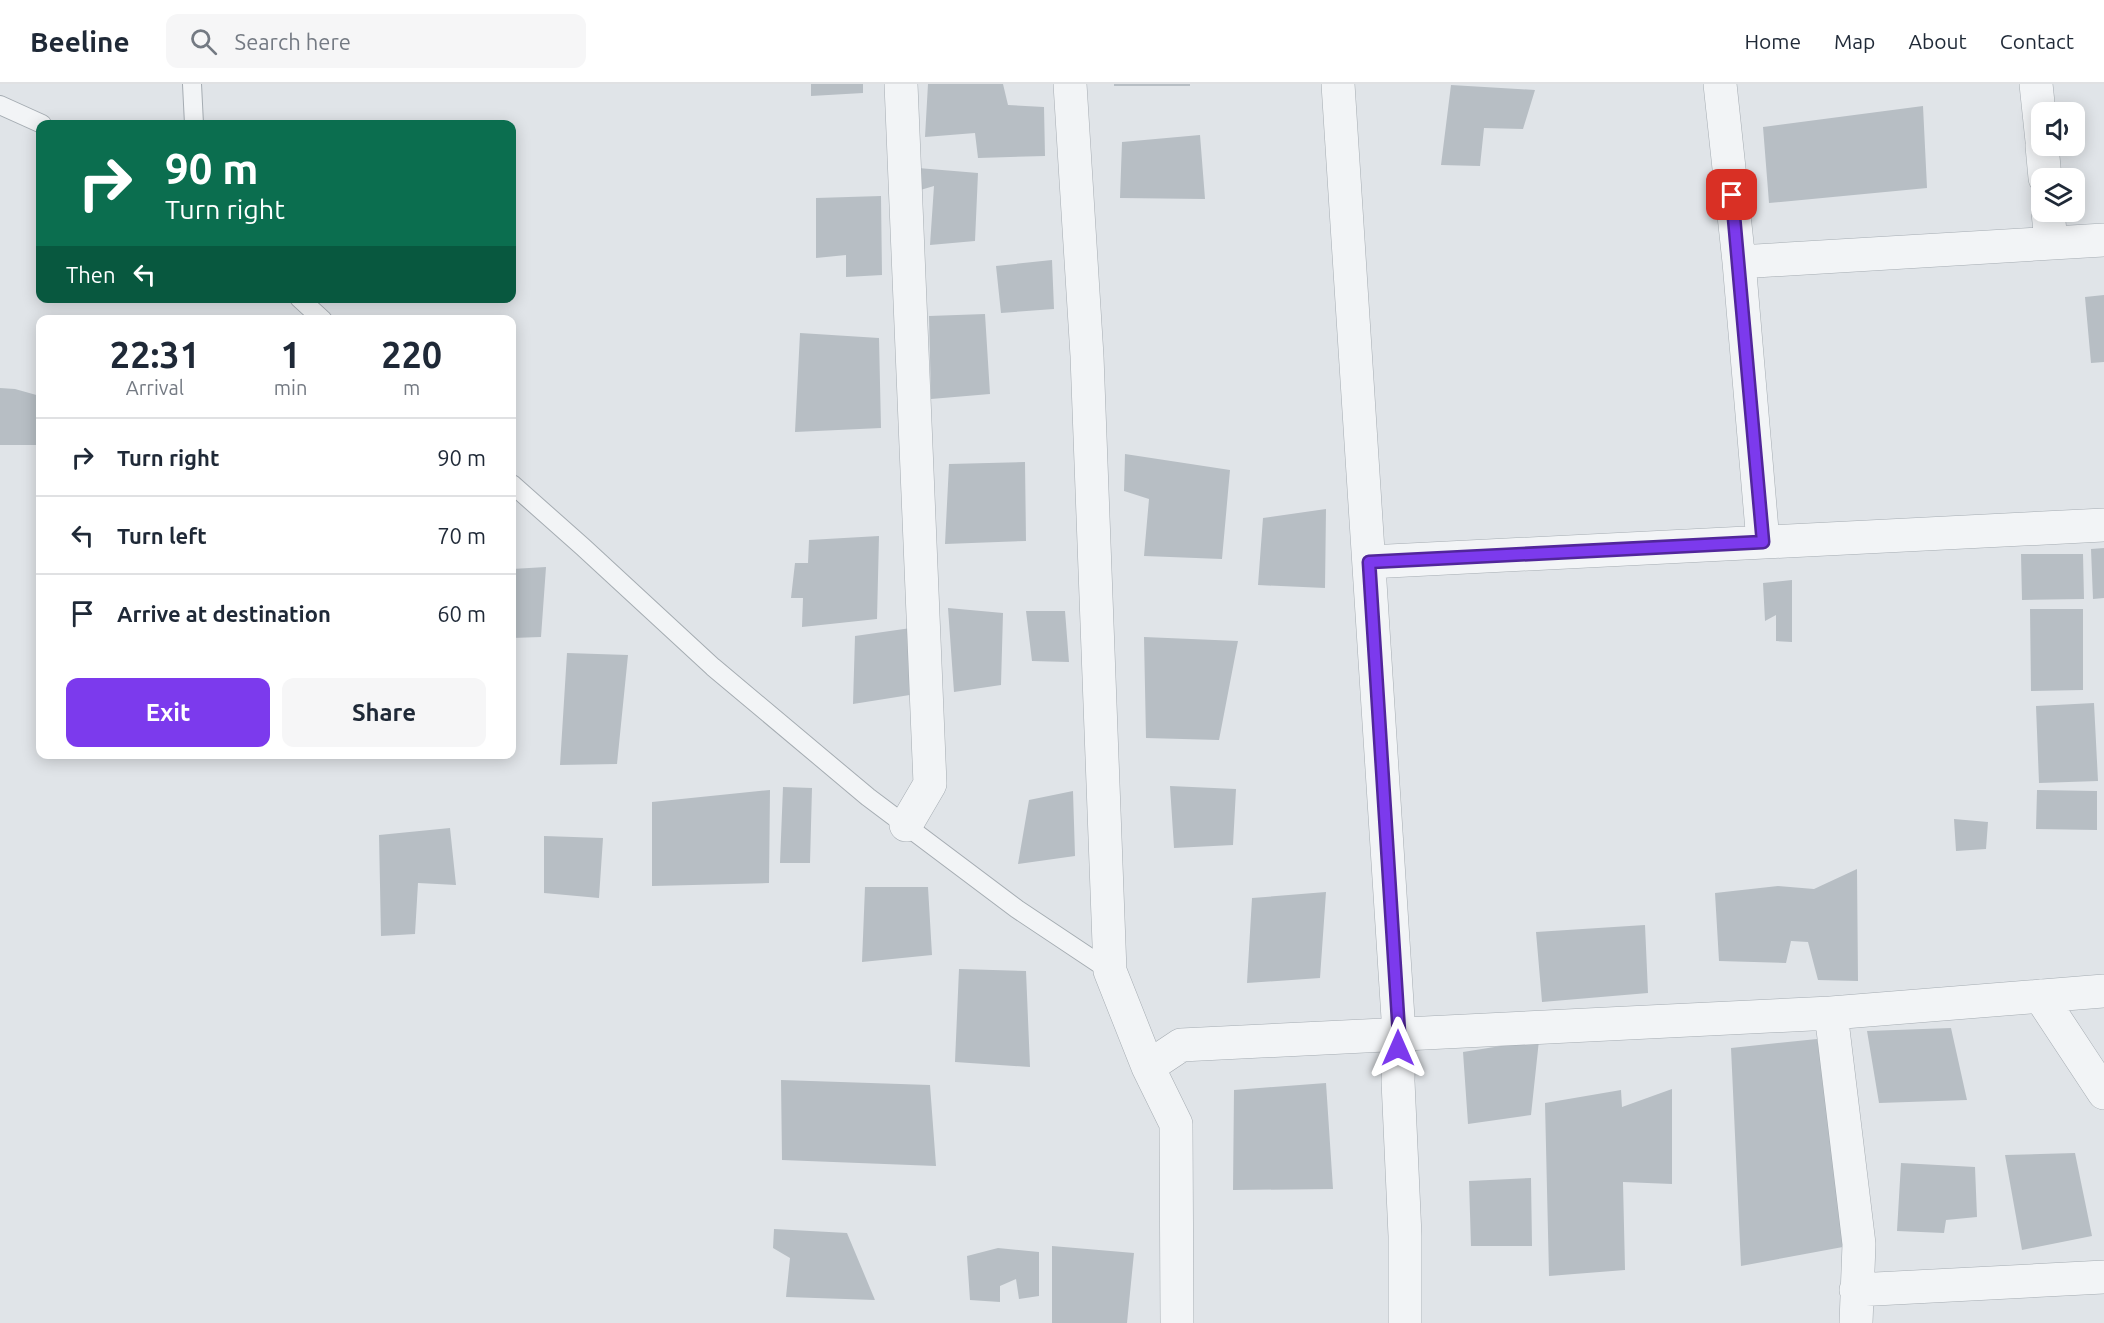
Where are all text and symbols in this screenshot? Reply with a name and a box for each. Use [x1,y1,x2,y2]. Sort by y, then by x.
search box [166,14,586,68]
icon: search [187,25,220,58]
text: Beeline [30,26,130,57]
text: Search here [235,29,351,54]
text: Home [1744,29,1801,53]
text: Map [1834,29,1875,53]
text: About [1908,29,1967,53]
text: Contact [2000,29,2074,53]
map controls [2031,102,2085,222]
button: sound [2031,102,2085,156]
icon: right [66,144,144,222]
text: 90 m [165,145,259,192]
button: layers [2031,168,2085,222]
pin [1706,169,1757,220]
icon: arrive [1715,178,1748,211]
text: Turn right [165,194,285,224]
icon: left [128,258,161,291]
text: Then [66,262,116,287]
text: 22:31 [110,334,200,375]
text: 1 [280,334,301,375]
text: 220 [381,334,442,375]
text: Arrival [126,376,184,399]
text: min [274,376,307,399]
text: m [403,376,420,399]
icon: right [66,441,99,474]
text: Turn right [117,445,219,470]
text: 90 m [437,445,486,470]
icon: left [66,519,99,552]
text: Turn left [117,523,207,548]
text: 70 m [437,523,486,548]
icon: arrive [66,597,99,630]
text: Arrive at destination [117,601,331,626]
text: 60 m [437,601,486,626]
button: Exit [66,678,270,747]
button: Share [282,678,486,747]
position arrow [1366,1016,1430,1080]

